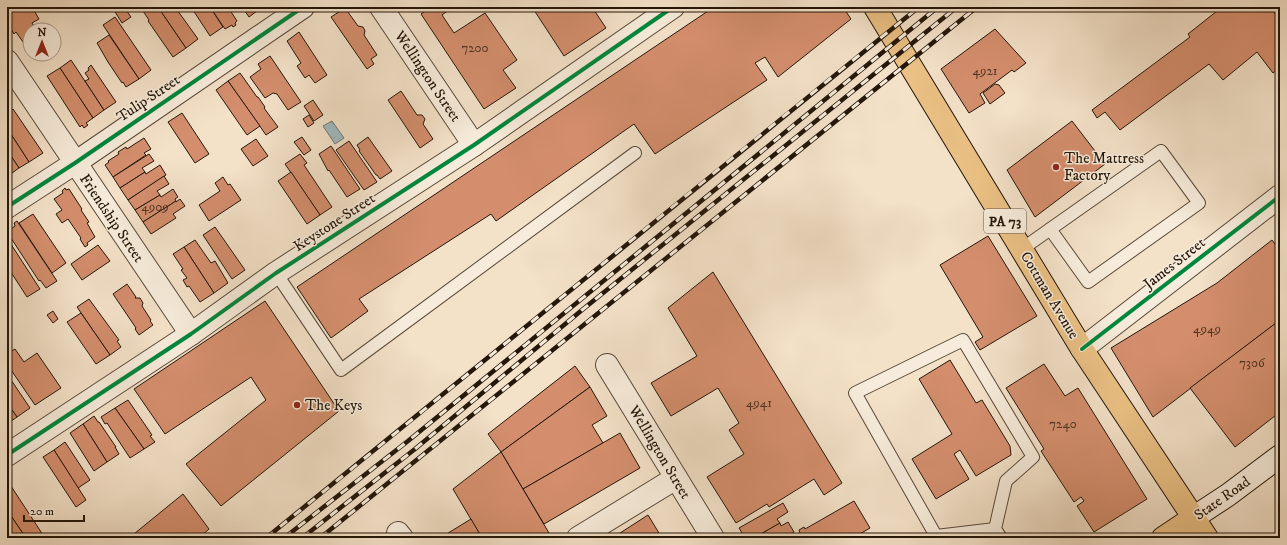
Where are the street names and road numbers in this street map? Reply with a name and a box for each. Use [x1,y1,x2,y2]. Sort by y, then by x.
street label: Wellington Street [390,26,465,126]
street label: Tulip Street [113,70,184,126]
street label: Friendship Street [75,171,148,266]
street label: Keystone Street [290,189,379,256]
road number: PA 73 [984,209,1026,233]
street label: James Street [1138,233,1209,295]
street label: Cottman Avenue [1016,248,1083,343]
street label: Wellington Street [624,401,695,503]
street label: State Road [1190,472,1255,525]

